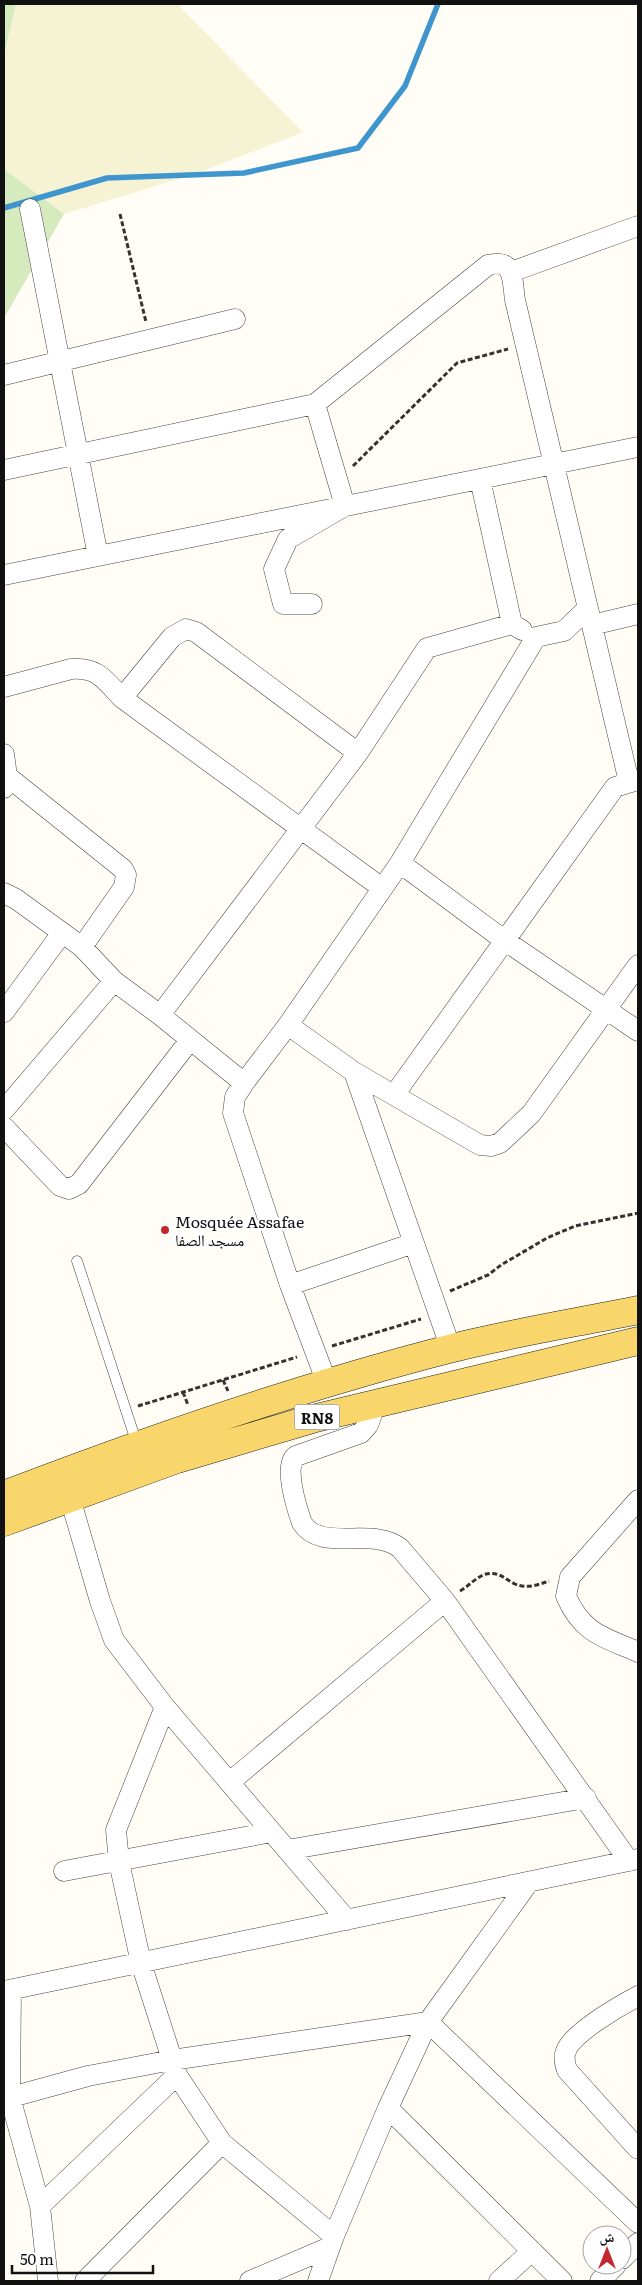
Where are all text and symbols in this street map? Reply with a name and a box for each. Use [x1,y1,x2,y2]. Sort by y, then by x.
place label: Mosquée Assafae مسجد الصفا [175,1209,304,1251]
marker: Mosquée Assafae مسجد الصفا [159,1224,171,1236]
road number: RN8 [294,1404,340,1430]
north arrow [582,2225,632,2275]
text: ش [600,2226,615,2246]
scale bar [12,2242,154,2274]
text: 50 m [20,2247,54,2270]

